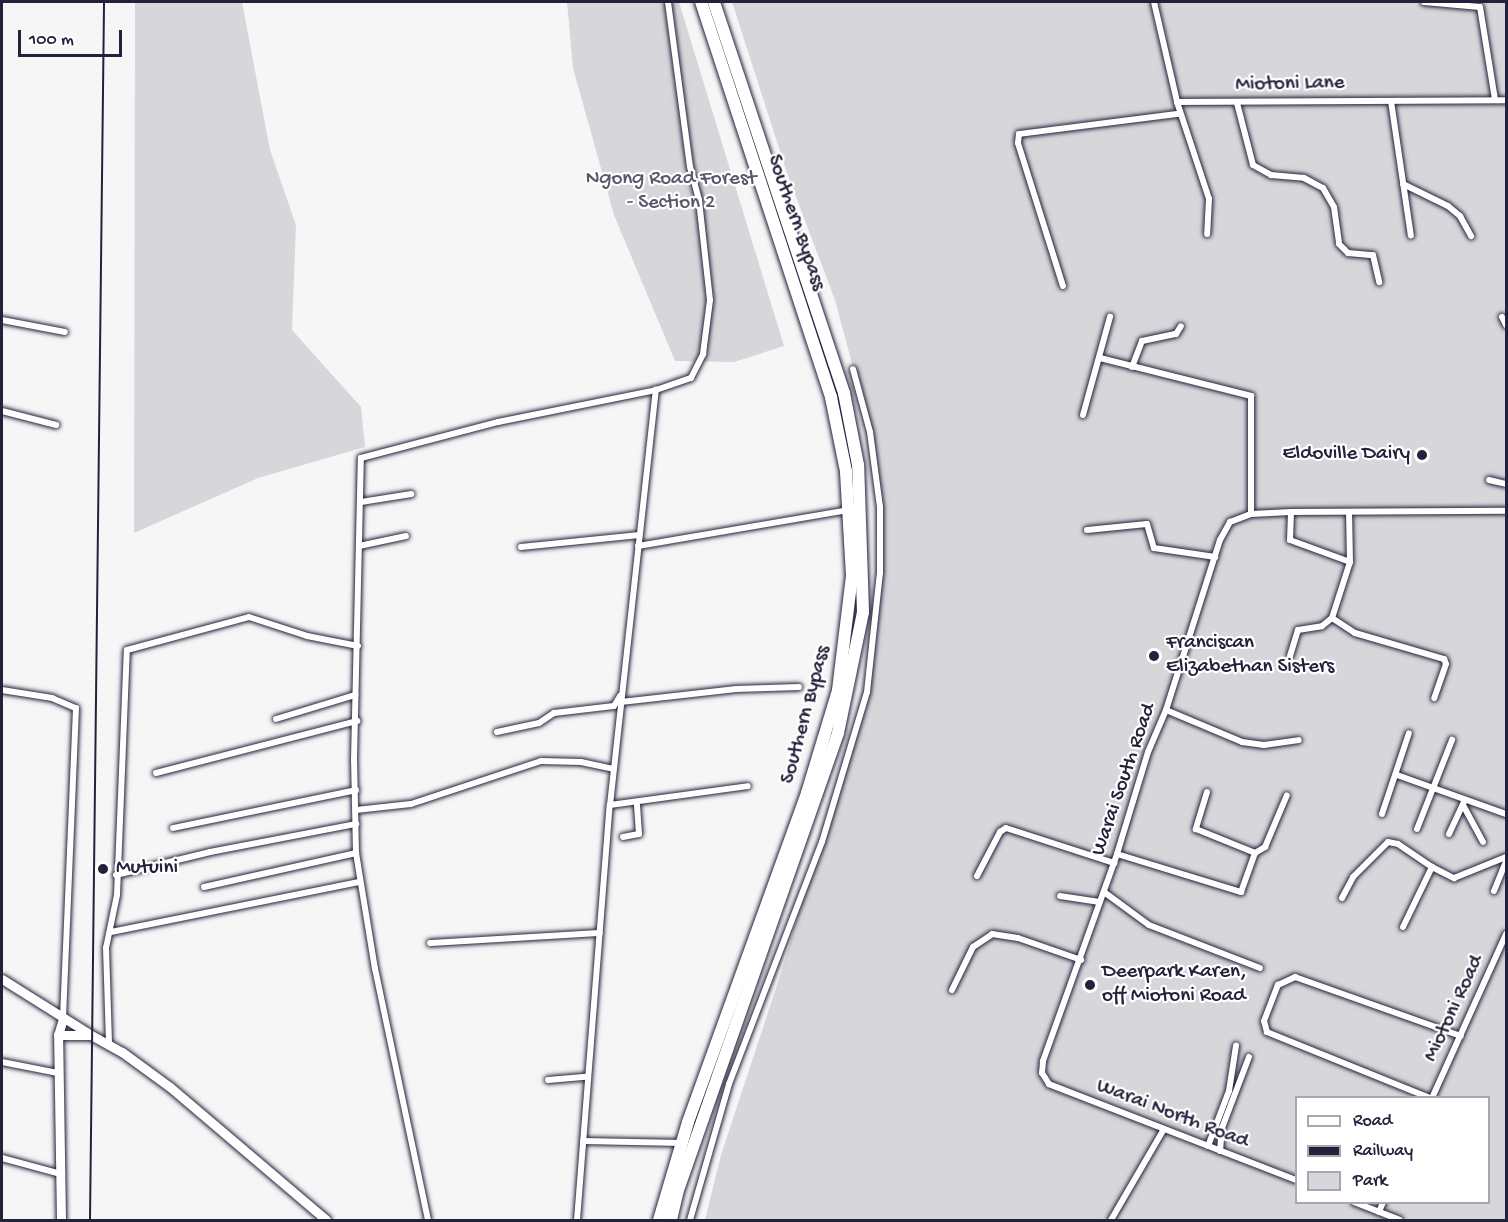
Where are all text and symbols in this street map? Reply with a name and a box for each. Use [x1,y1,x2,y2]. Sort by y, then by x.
scale bar [21,18,124,56]
text: 100 m [29,30,74,51]
street label: Miotoni Lane [1235,71,1345,99]
street label: Southern Bypass [760,152,830,294]
park label: Ngong Road Forest - Section 2 [586,167,756,217]
place label: Eldoville Dairy [1283,442,1410,468]
marker: Eldoville Dairy [1415,448,1429,462]
place label: Franciscan Elizabethan Sisters [1166,631,1334,681]
street label: Southern Bypass [776,643,838,787]
marker: Franciscan Elizabethan Sisters [1147,649,1161,663]
street label: Warai South Road [1087,701,1163,859]
place label: Mutuini [116,856,178,882]
marker: Mutuini [94,860,112,878]
street label: Miotoni Road [1419,952,1491,1066]
place label: Deerpark Karen, off Miotoni Road [1102,960,1247,1010]
marker: Deerpark Karen, off Miotoni Road [1083,978,1097,992]
street label: Warai North Road [1092,1074,1252,1156]
legend [1295,1096,1490,1204]
text: Road [1353,1111,1392,1132]
text: Railway [1353,1141,1413,1162]
text: Park [1353,1171,1387,1192]

